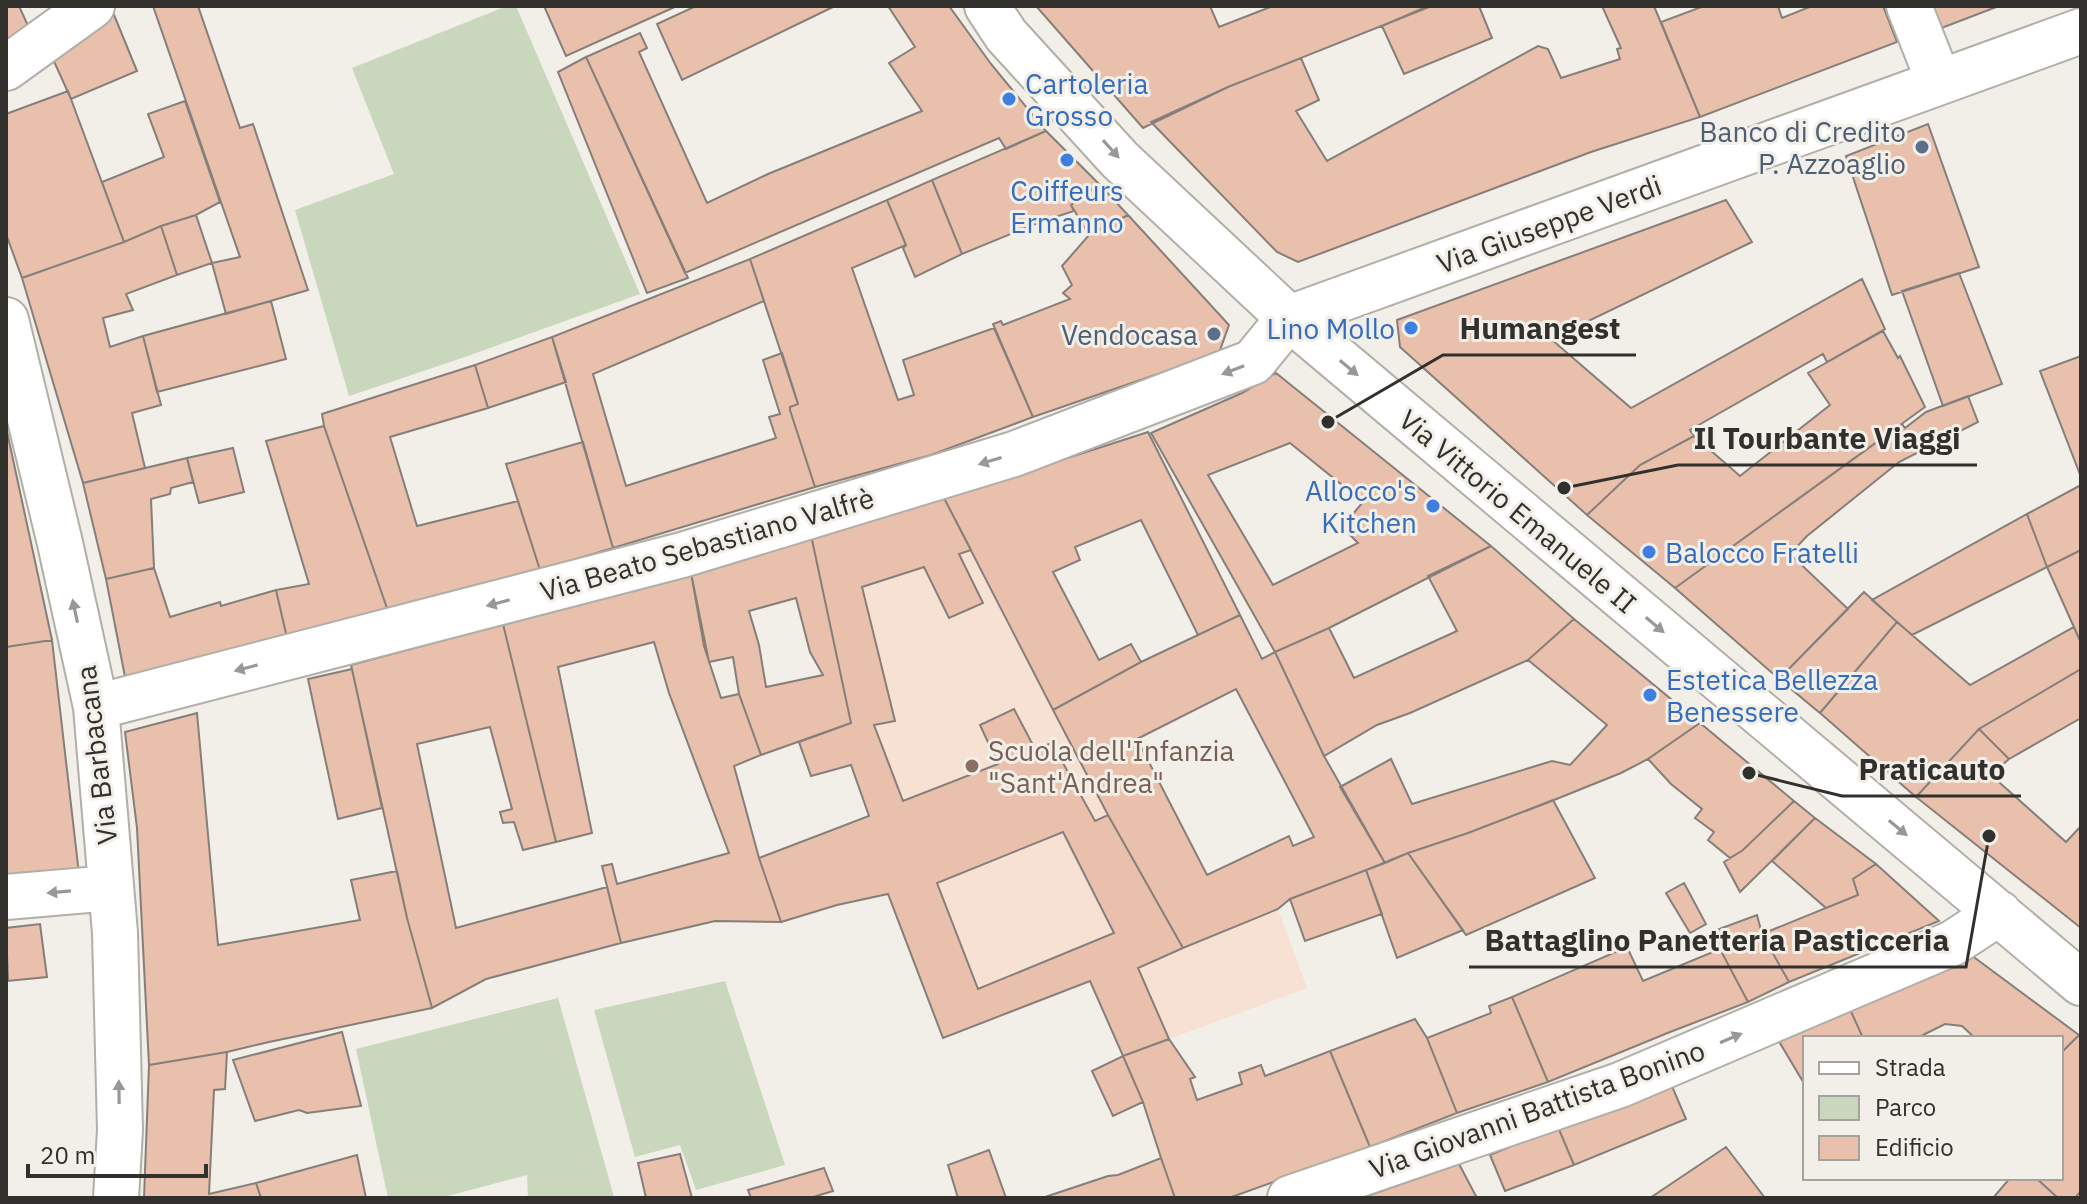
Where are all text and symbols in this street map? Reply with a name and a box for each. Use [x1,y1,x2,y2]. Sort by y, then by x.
place label: Cartoleria Grosso [1025,65,1148,134]
marker: Cartoleria Grosso [1000,90,1018,108]
place label: Banco di Credito P. Azzoaglio [1699,113,1906,182]
marker: Banco di Credito P. Azzoaglio [1913,138,1931,156]
one-way arrow [1101,140,1119,159]
marker: Coiffeurs Ermanno [1058,151,1076,169]
street label: Via Giuseppe Verdi [1432,166,1666,282]
place label: Coiffeurs Ermanno [1010,172,1124,241]
callout: Humangest [1443,301,1636,355]
text: Humangest [1460,308,1620,347]
place label: Lino Mollo [1267,310,1395,347]
place label: Vendocasa [1061,316,1198,353]
marker: Lino Mollo [1402,319,1420,337]
marker: Vendocasa [1205,325,1223,343]
one-way arrow [1338,359,1358,376]
one-way arrow [1221,364,1245,377]
street label: Via Vittorio Emanuele II [1392,401,1644,621]
callout: Il Tourbante Viaggi [1678,411,1977,465]
text: Il Tourbante Viaggi [1693,418,1961,457]
one-way arrow [977,455,1001,468]
place label: Allocco's Kitchen [1305,472,1417,541]
street label: Via Beato Sebastiano Valfrè [536,479,878,609]
marker: Allocco's Kitchen [1424,497,1442,515]
place label: Balocco Fratelli [1665,534,1859,571]
marker: Balocco Fratelli [1640,543,1658,561]
one-way arrow [485,597,510,609]
one-way arrow [68,599,81,624]
one-way arrow [1645,616,1665,633]
place label: Estetica Bellezza Benessere [1666,661,1878,730]
one-way arrow [233,662,258,675]
street label: Via Barbacana [67,663,125,847]
marker: Estetica Bellezza Benessere [1641,686,1659,704]
place label: Scuola dell'Infanzia "Sant'Andrea" [988,732,1235,801]
callout: Praticauto [1842,742,2021,796]
text: Praticauto [1859,749,2005,788]
marker: Scuola dell'Infanzia "Sant'Andrea" [963,757,981,775]
one-way arrow [1887,819,1907,836]
one-way arrow [46,886,71,899]
callout: Battaglino Panetteria Pasticceria [1469,913,1966,967]
text: Battaglino Panetteria Pasticceria [1485,920,1949,959]
street label: Via Giovanni Battista Bonino [1364,1031,1710,1187]
one-way arrow [1719,1031,1743,1044]
legend [1803,1036,2063,1180]
text: Strada [1875,1051,1946,1083]
one-way arrow [113,1079,125,1104]
text: Parco [1875,1091,1936,1123]
scale bar [28,1128,206,1178]
text: Edificio [1875,1131,1954,1163]
text: 20 m [40,1139,95,1171]

